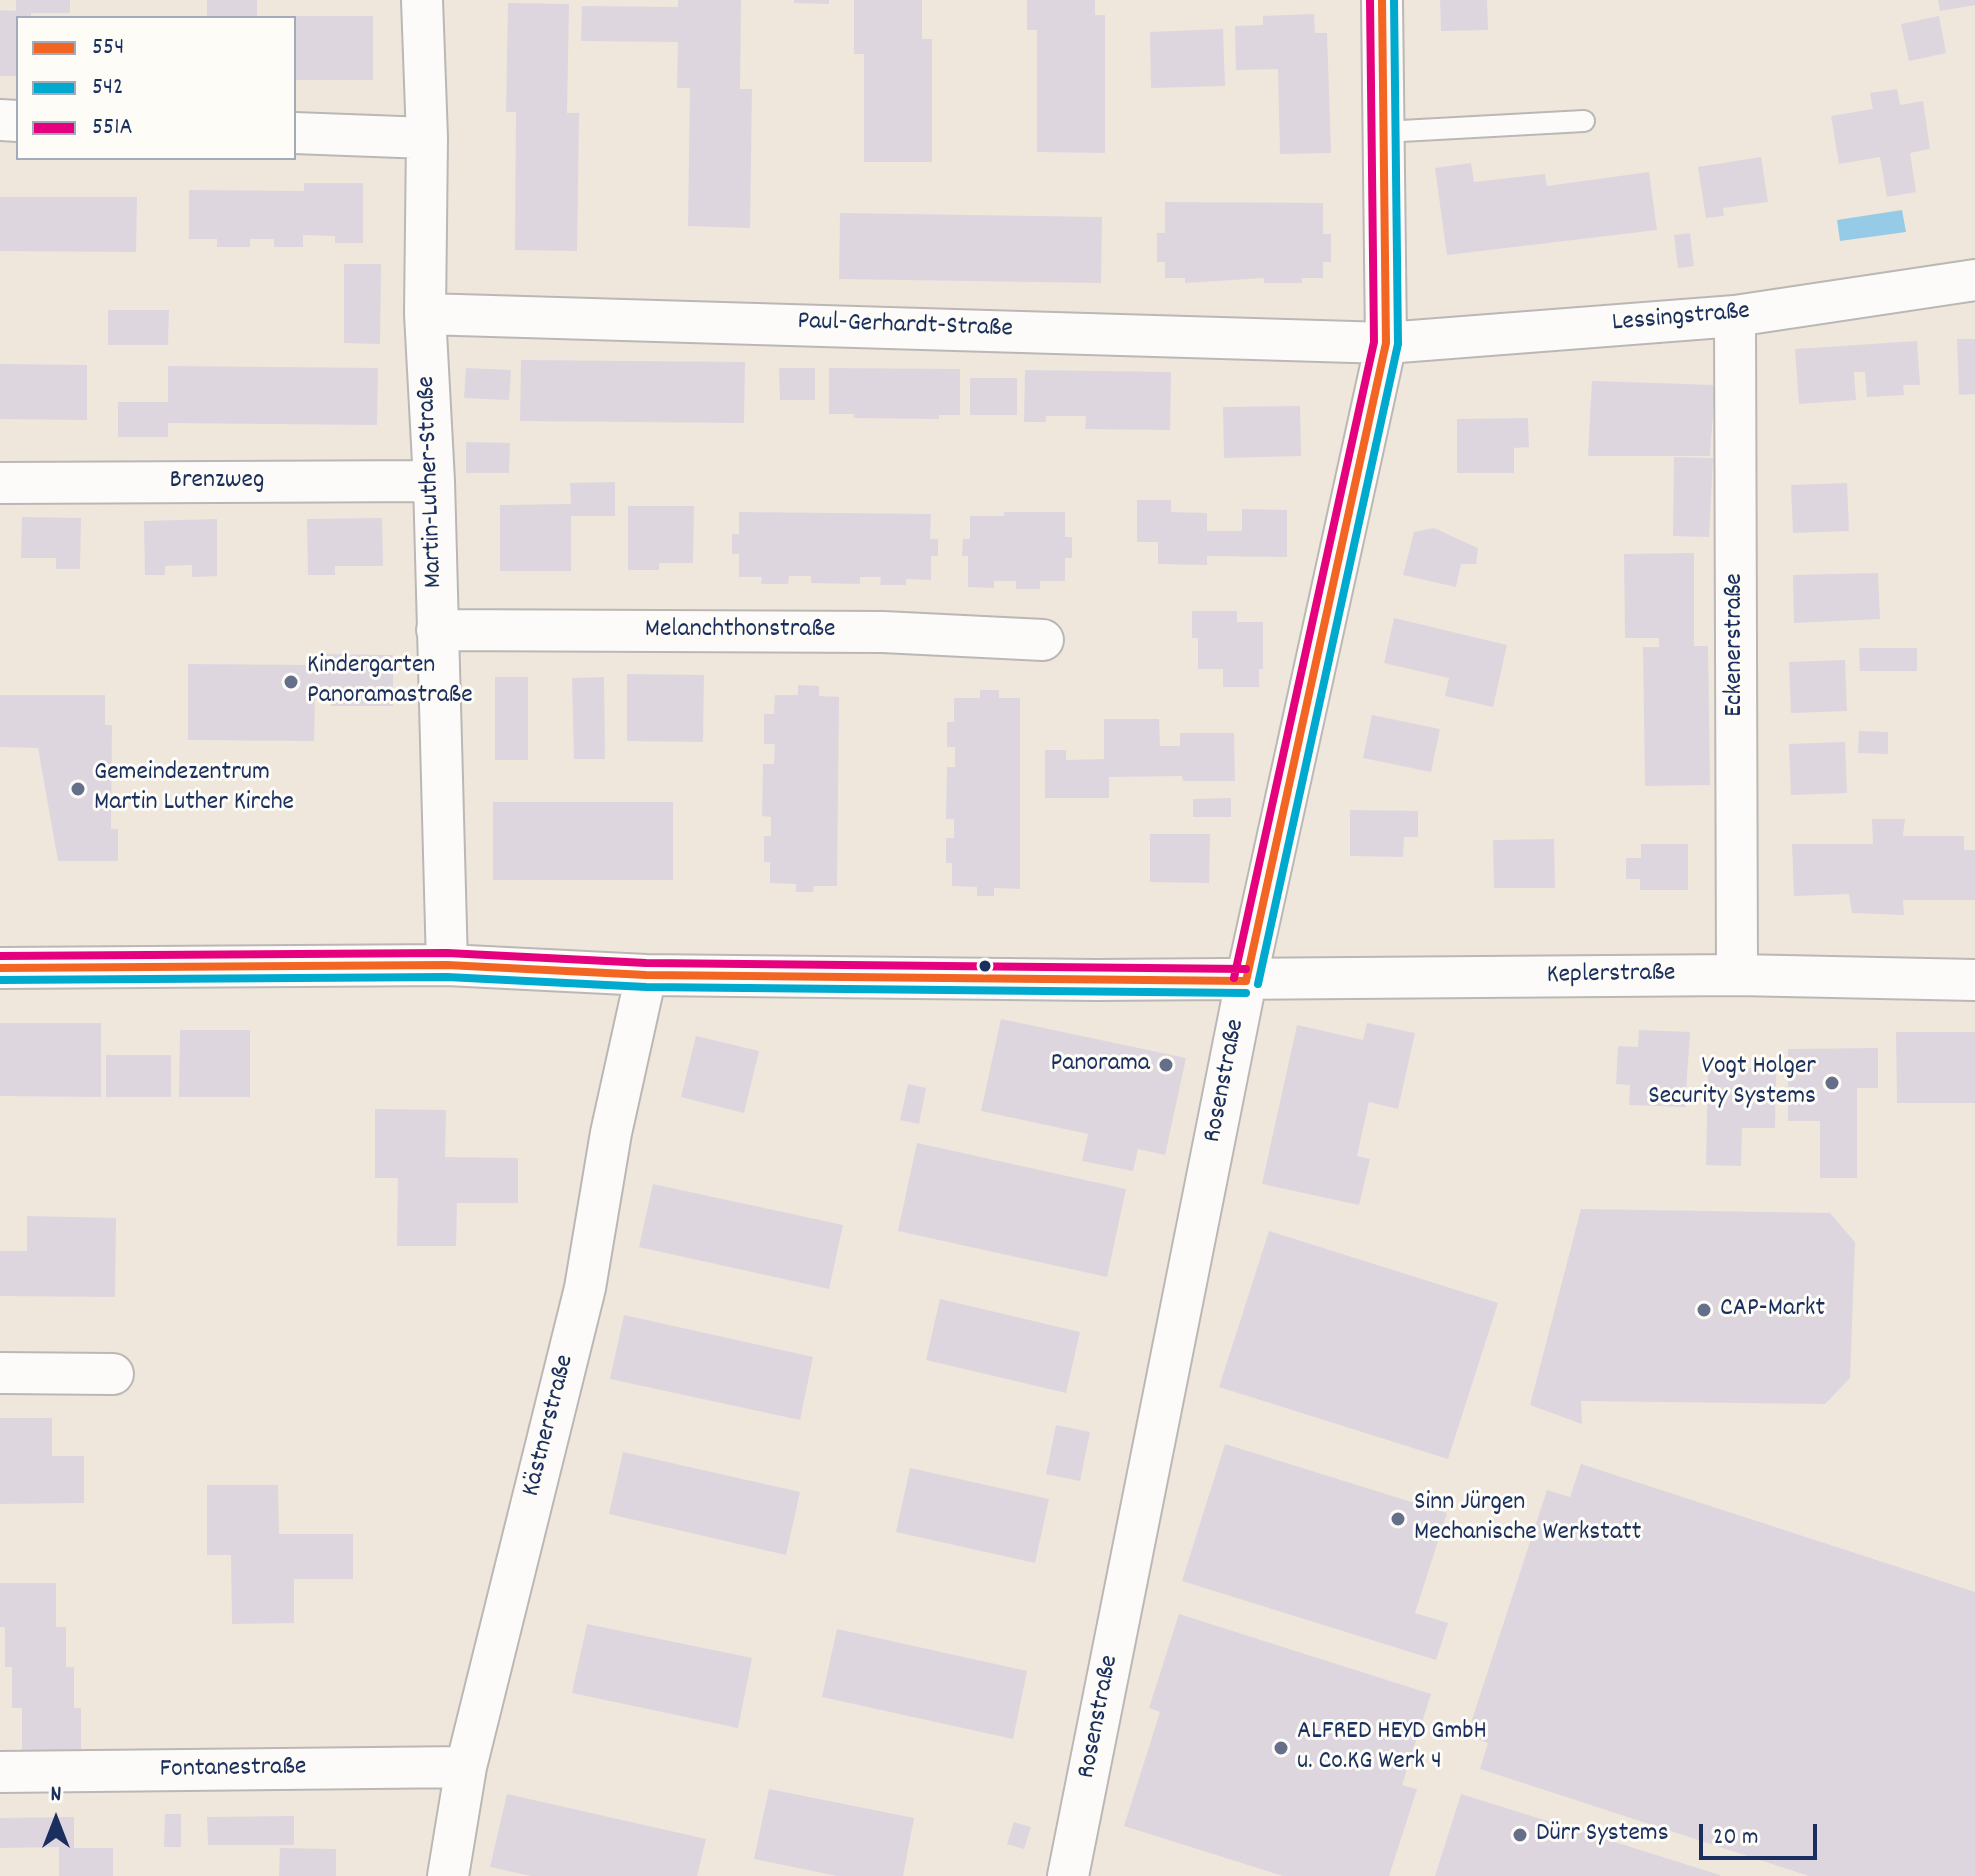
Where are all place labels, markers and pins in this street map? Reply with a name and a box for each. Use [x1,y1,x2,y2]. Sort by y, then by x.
place label: Kindergarten Panoramastraße [307,651,473,712]
marker: Kindergarten Panoramastraße [282,673,300,691]
place label: Gemeindezentrum Martin Luther Kirche [94,758,294,820]
marker: Gemeindezentrum Martin Luther Kirche [69,780,87,798]
unlabelled marker [977,958,993,974]
place label: Panorama [1051,1049,1150,1081]
place label: Vogt Holger Security Systems [1648,1052,1816,1114]
marker: Panorama [1157,1056,1175,1074]
marker: Vogt Holger Security Systems [1823,1074,1841,1092]
place label: CAP-Markt [1720,1294,1825,1326]
marker: CAP-Markt [1695,1301,1713,1319]
place label: Sinn Jürgen Mechanische Werkstatt [1414,1488,1641,1550]
marker: Sinn Jürgen Mechanische Werkstatt [1389,1510,1407,1528]
place label: ALFRED HEYD GmbH u. Co.KG Werk 4 [1297,1717,1487,1778]
marker: ALFRED HEYD GmbH u. Co.KG Werk 4 [1272,1739,1290,1757]
place label: Dürr Systems [1536,1819,1669,1851]
marker: Dürr Systems [1511,1826,1529,1844]

